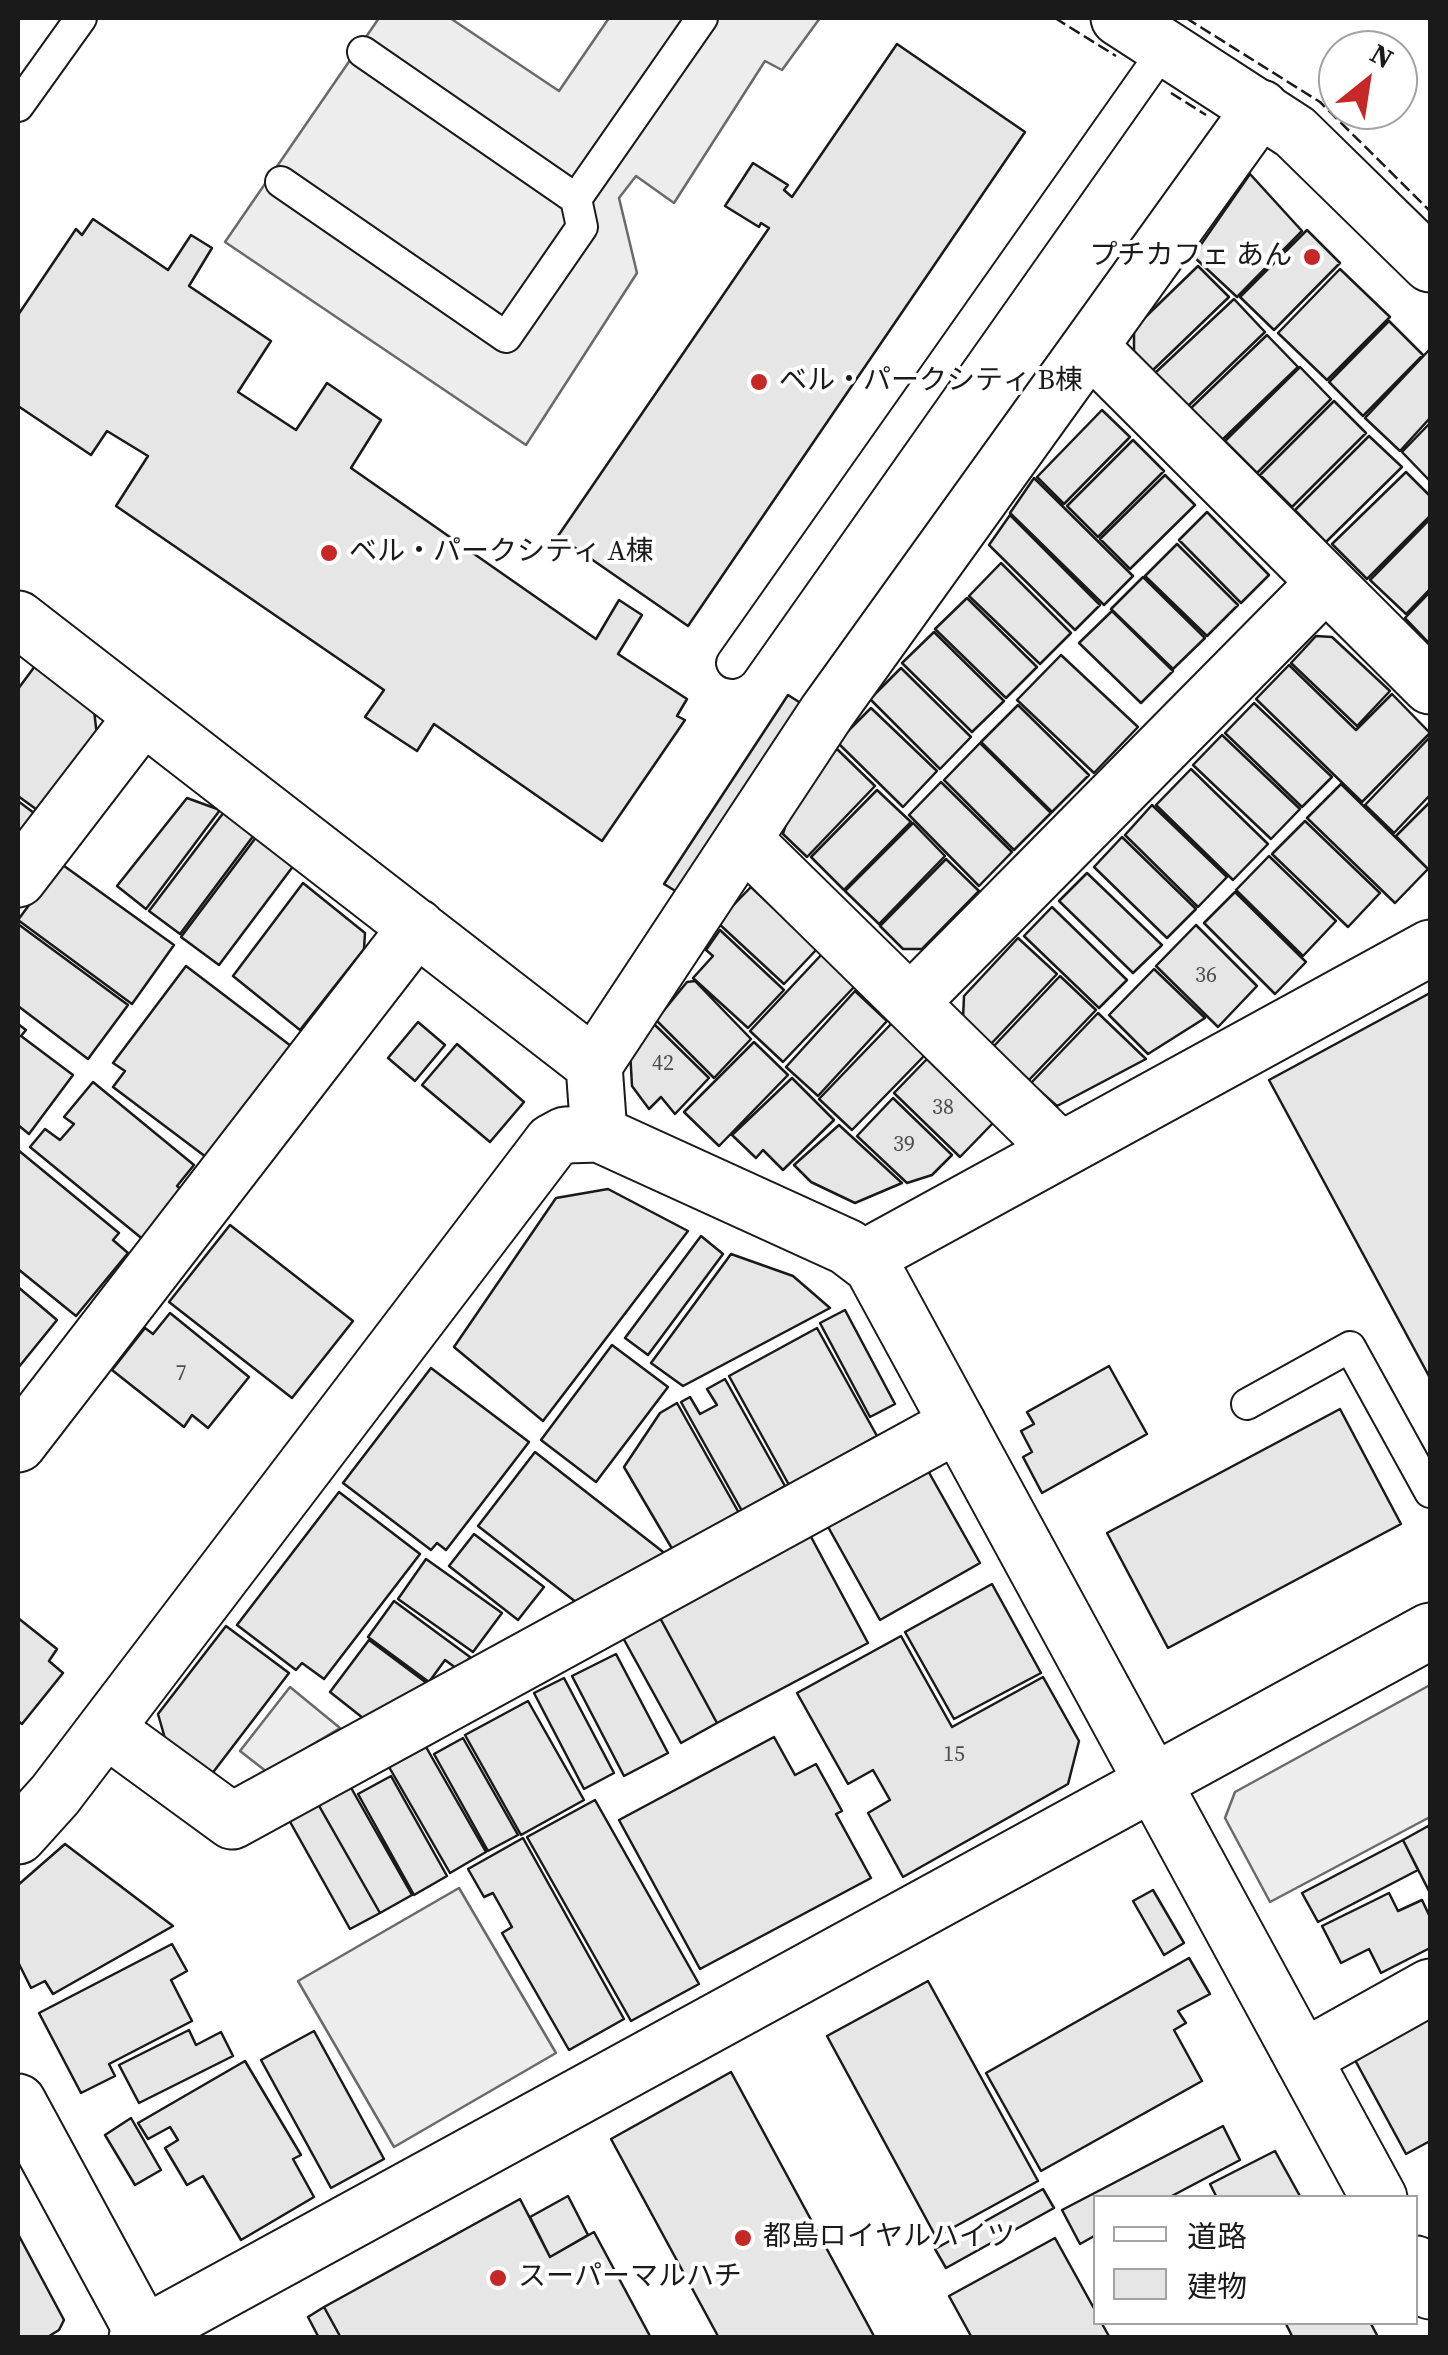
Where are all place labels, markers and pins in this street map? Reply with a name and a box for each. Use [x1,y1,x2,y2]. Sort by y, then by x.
place label: プチカフェ あん [1089,240,1292,274]
marker: プチカフェ あん [1301,246,1323,268]
place label: ベル・パークシティ B棟 [779,365,1083,399]
marker: ベル・パークシティ B棟 [748,371,770,393]
place label: ベル・パークシティ A棟 [349,536,654,570]
marker: ベル・パークシティ A棟 [318,542,340,564]
place label: 都島ロイヤルハイツ [763,2221,1015,2255]
marker: 都島ロイヤルハイツ [732,2227,754,2249]
place label: スーパーマルハチ [518,2261,742,2295]
marker: スーパーマルハチ [487,2267,509,2289]

